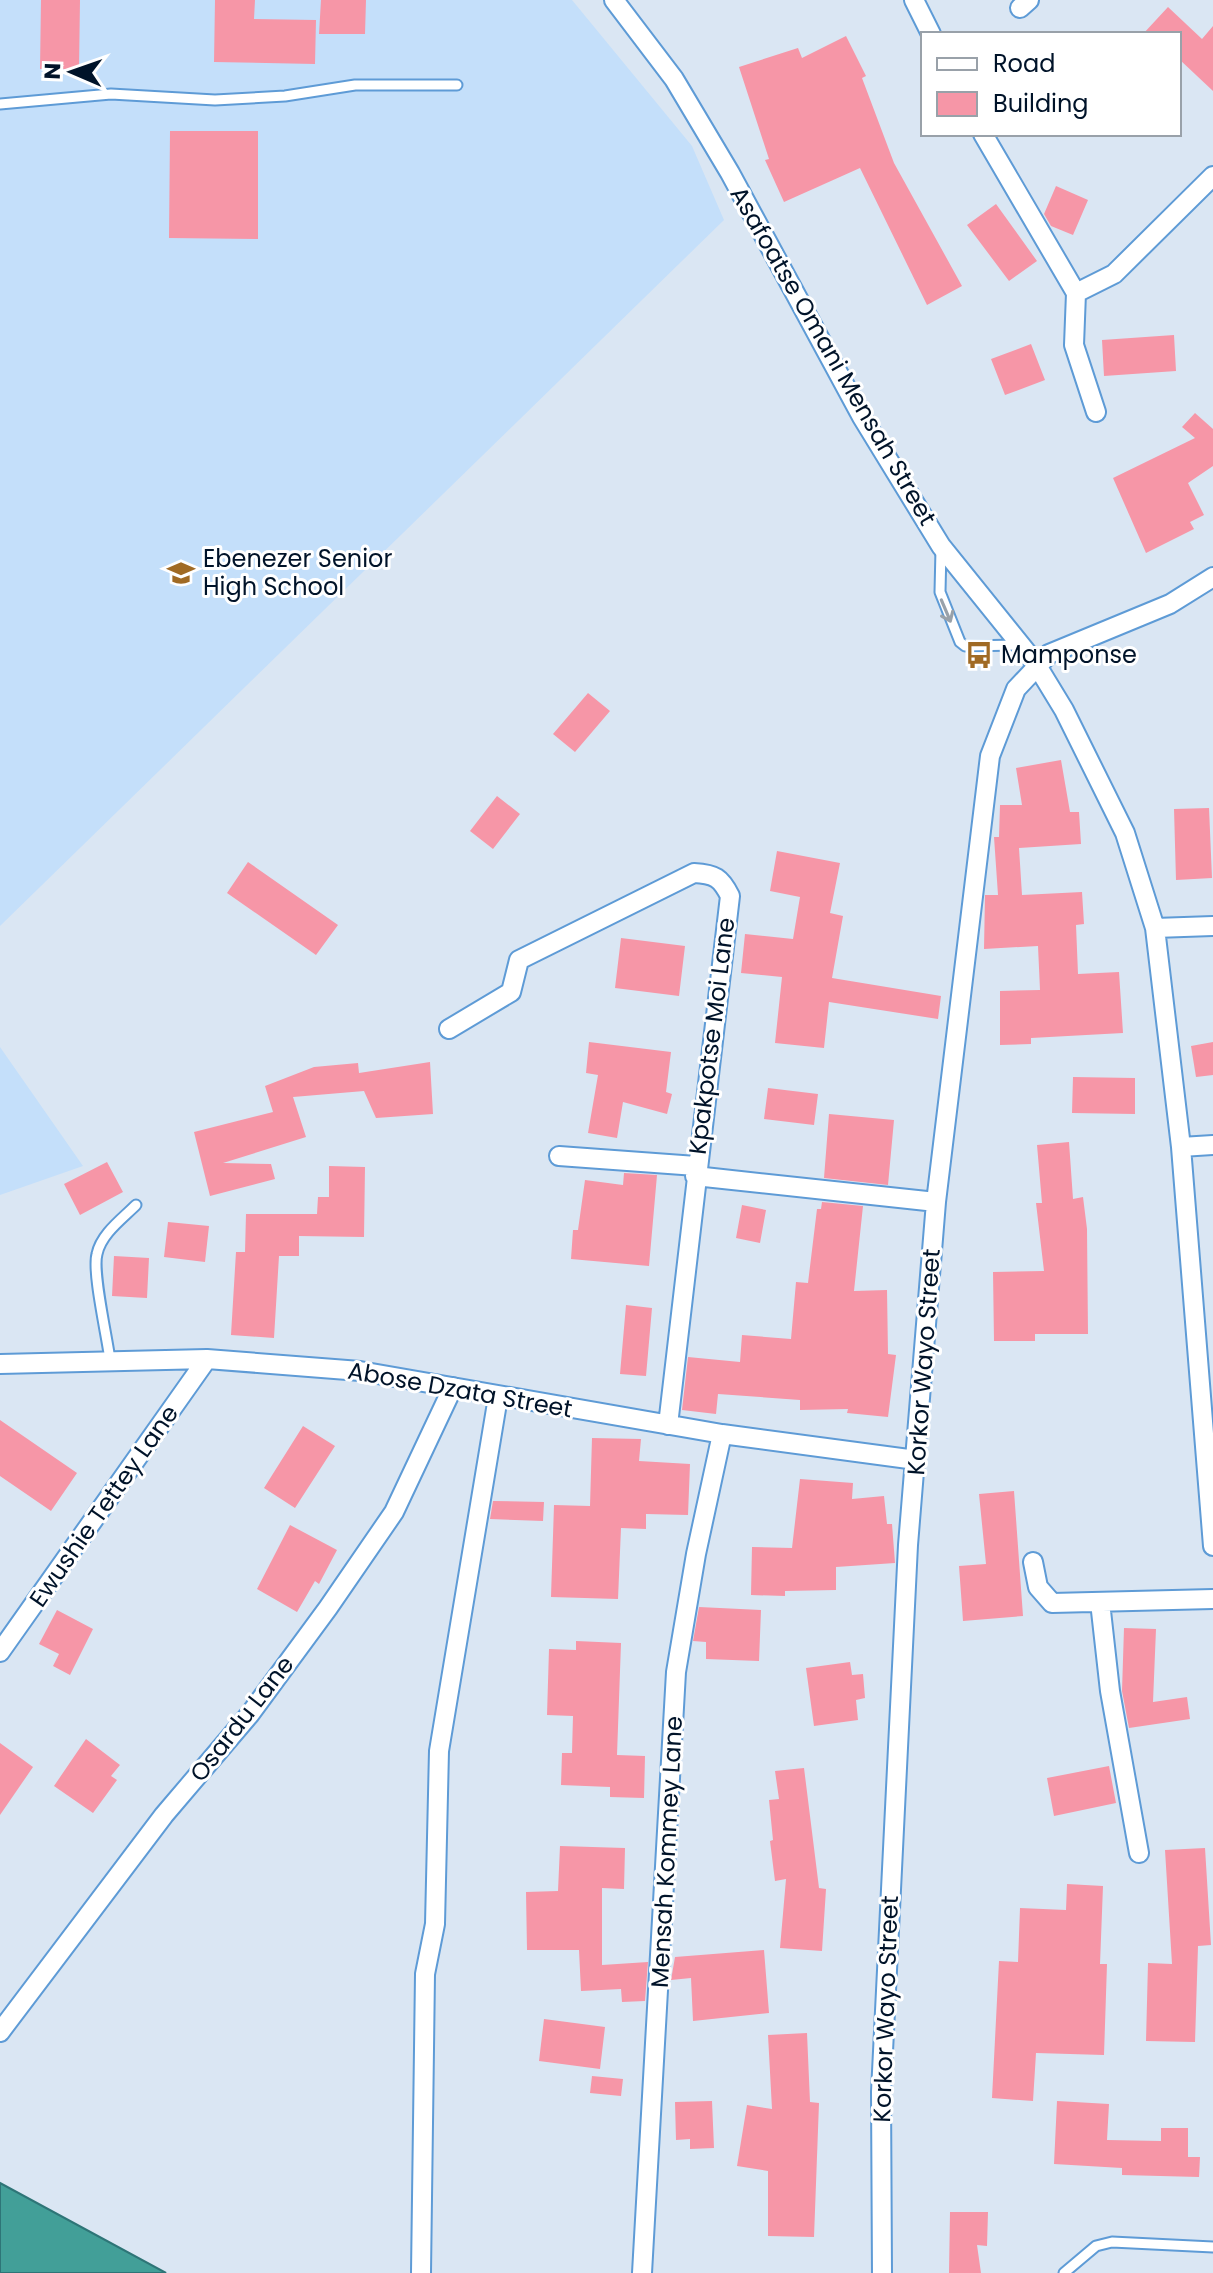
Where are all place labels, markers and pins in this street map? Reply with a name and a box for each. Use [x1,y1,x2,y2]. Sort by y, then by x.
place label: Ebenezer Senior High School [203,542,392,603]
school or university icon: Ebenezer Senior High School [166,558,196,588]
place label: Mamponse [1001,638,1137,671]
bus stop icon: Mamponse [964,640,994,670]

